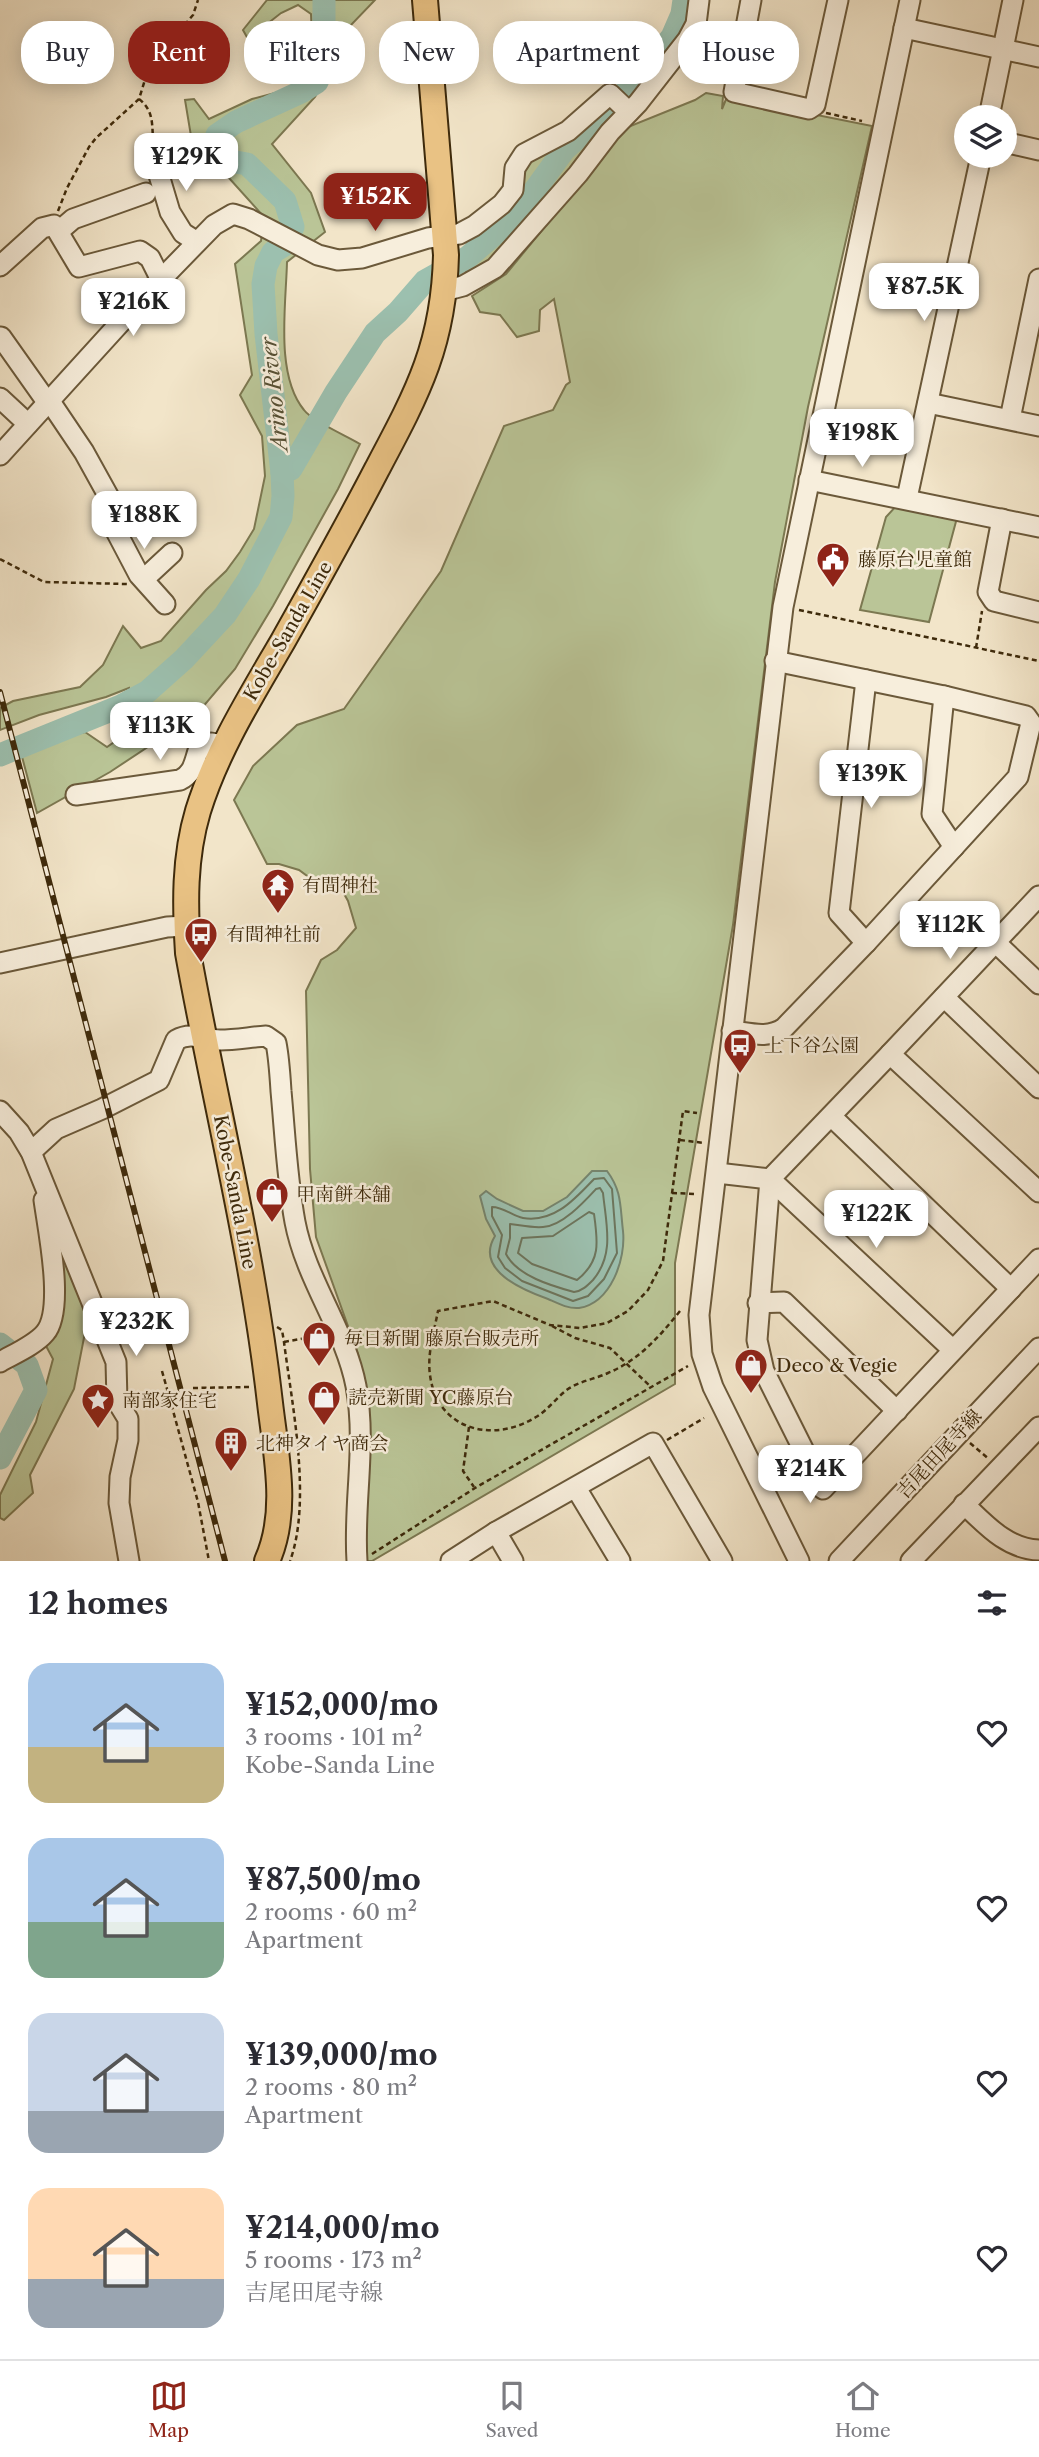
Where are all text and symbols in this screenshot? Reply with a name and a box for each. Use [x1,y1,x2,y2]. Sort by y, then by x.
chip: Buy [21,21,114,84]
chip: Rent [128,21,230,84]
chip: Filters [244,21,365,84]
chip: New [379,21,479,84]
chip: Apartment [493,21,664,84]
chip: House [678,21,799,84]
map controls [954,105,1017,168]
button: layers [954,105,1017,168]
pin: ¥129K [137,134,235,193]
text: ¥129K [150,142,222,170]
pin: ¥152K [326,174,424,233]
text: ¥152K [340,182,410,210]
pin: ¥87.5K [867,264,981,323]
text: ¥87.5K [885,272,963,300]
pin: ¥216K [84,278,182,338]
text: ¥216K [97,287,169,315]
water label: Arino River [255,334,293,455]
pin: ¥198K [813,410,911,469]
text: ¥198K [826,418,898,446]
pin: ¥188K [95,491,193,551]
text: ¥188K [108,500,180,528]
public building icon: 藤原台児童館 [814,540,852,589]
place label: 藤原台児童館 [858,548,972,571]
street label: Kobe-Sanda Line [239,557,337,705]
pin: ¥113K [111,702,209,762]
text: ¥113K [126,711,194,739]
pin: ¥139K [822,750,920,810]
text: ¥139K [835,759,907,787]
temple icon: 有間神社 [259,866,297,915]
place label: 有間神社 [302,874,378,897]
pin: ¥112K [901,902,999,961]
text: ¥112K [916,910,984,938]
bus stop icon: 有間神社前 [182,915,220,964]
place label: 有間神社前 [226,923,321,946]
bus stop icon: 上下谷公園 [721,1026,759,1075]
place label: 上下谷公園 [764,1034,859,1057]
street label: Kobe-Sanda Line [209,1113,261,1271]
shop icon: 甲南餅本舗 [253,1175,291,1224]
place label: 甲南餅本舗 [296,1183,391,1206]
pin: ¥122K [827,1190,925,1250]
text: ¥122K [840,1199,912,1227]
pin: ¥232K [87,1298,185,1358]
text: ¥232K [99,1307,173,1335]
shop icon: 毎日新聞 藤原台販売所 [300,1319,338,1368]
place label: 毎日新聞 藤原台販売所 [344,1327,539,1350]
shop icon: Deco & Vegie [732,1346,770,1395]
place label: Deco & Vegie [776,1354,898,1377]
shop icon: 読売新聞 YC藤原台 [305,1378,343,1427]
place icon: 南部家住宅 [79,1381,117,1430]
place label: 読売新聞 YC藤原台 [348,1386,513,1409]
place label: 南部家住宅 [122,1389,217,1412]
street label: 吉尾田尾寺線 [892,1404,986,1504]
building icon: 北神タイヤ商会 [212,1424,250,1473]
place label: 北神タイヤ商会 [256,1432,389,1455]
pin: ¥214K [761,1446,859,1505]
text: ¥214K [774,1454,846,1482]
icon: filters [973,1584,1011,1622]
text: 12 homes [28,1585,168,1622]
text: ¥152,000/mo [245,1686,438,1723]
icon: home [84,1691,168,1775]
icon: heart [973,1714,1011,1752]
text: 3 rooms · 101 m² [245,1723,422,1751]
text: Kobe-Sanda Line [245,1751,435,1779]
text: ¥87,500/mo [245,1861,421,1898]
icon: home [84,1866,168,1950]
icon: heart [973,1889,1011,1927]
text: 2 rooms · 60 m² [245,1898,417,1926]
text: Apartment [245,1926,363,1954]
text: ¥139,000/mo [245,2036,438,2073]
icon: home [84,2041,168,2125]
icon: heart [973,2064,1011,2102]
text: 2 rooms · 80 m² [245,2073,417,2101]
text: Apartment [245,2101,363,2129]
text: ¥214,000/mo [245,2209,439,2246]
icon: home [84,2216,168,2300]
icon: heart [973,2239,1011,2277]
text: 5 rooms · 173 m² [245,2246,422,2274]
text: 吉尾田尾寺線 [245,2278,383,2306]
tab: Map [148,2377,189,2442]
tab: Saved [486,2377,538,2442]
tab: Home [835,2377,891,2442]

